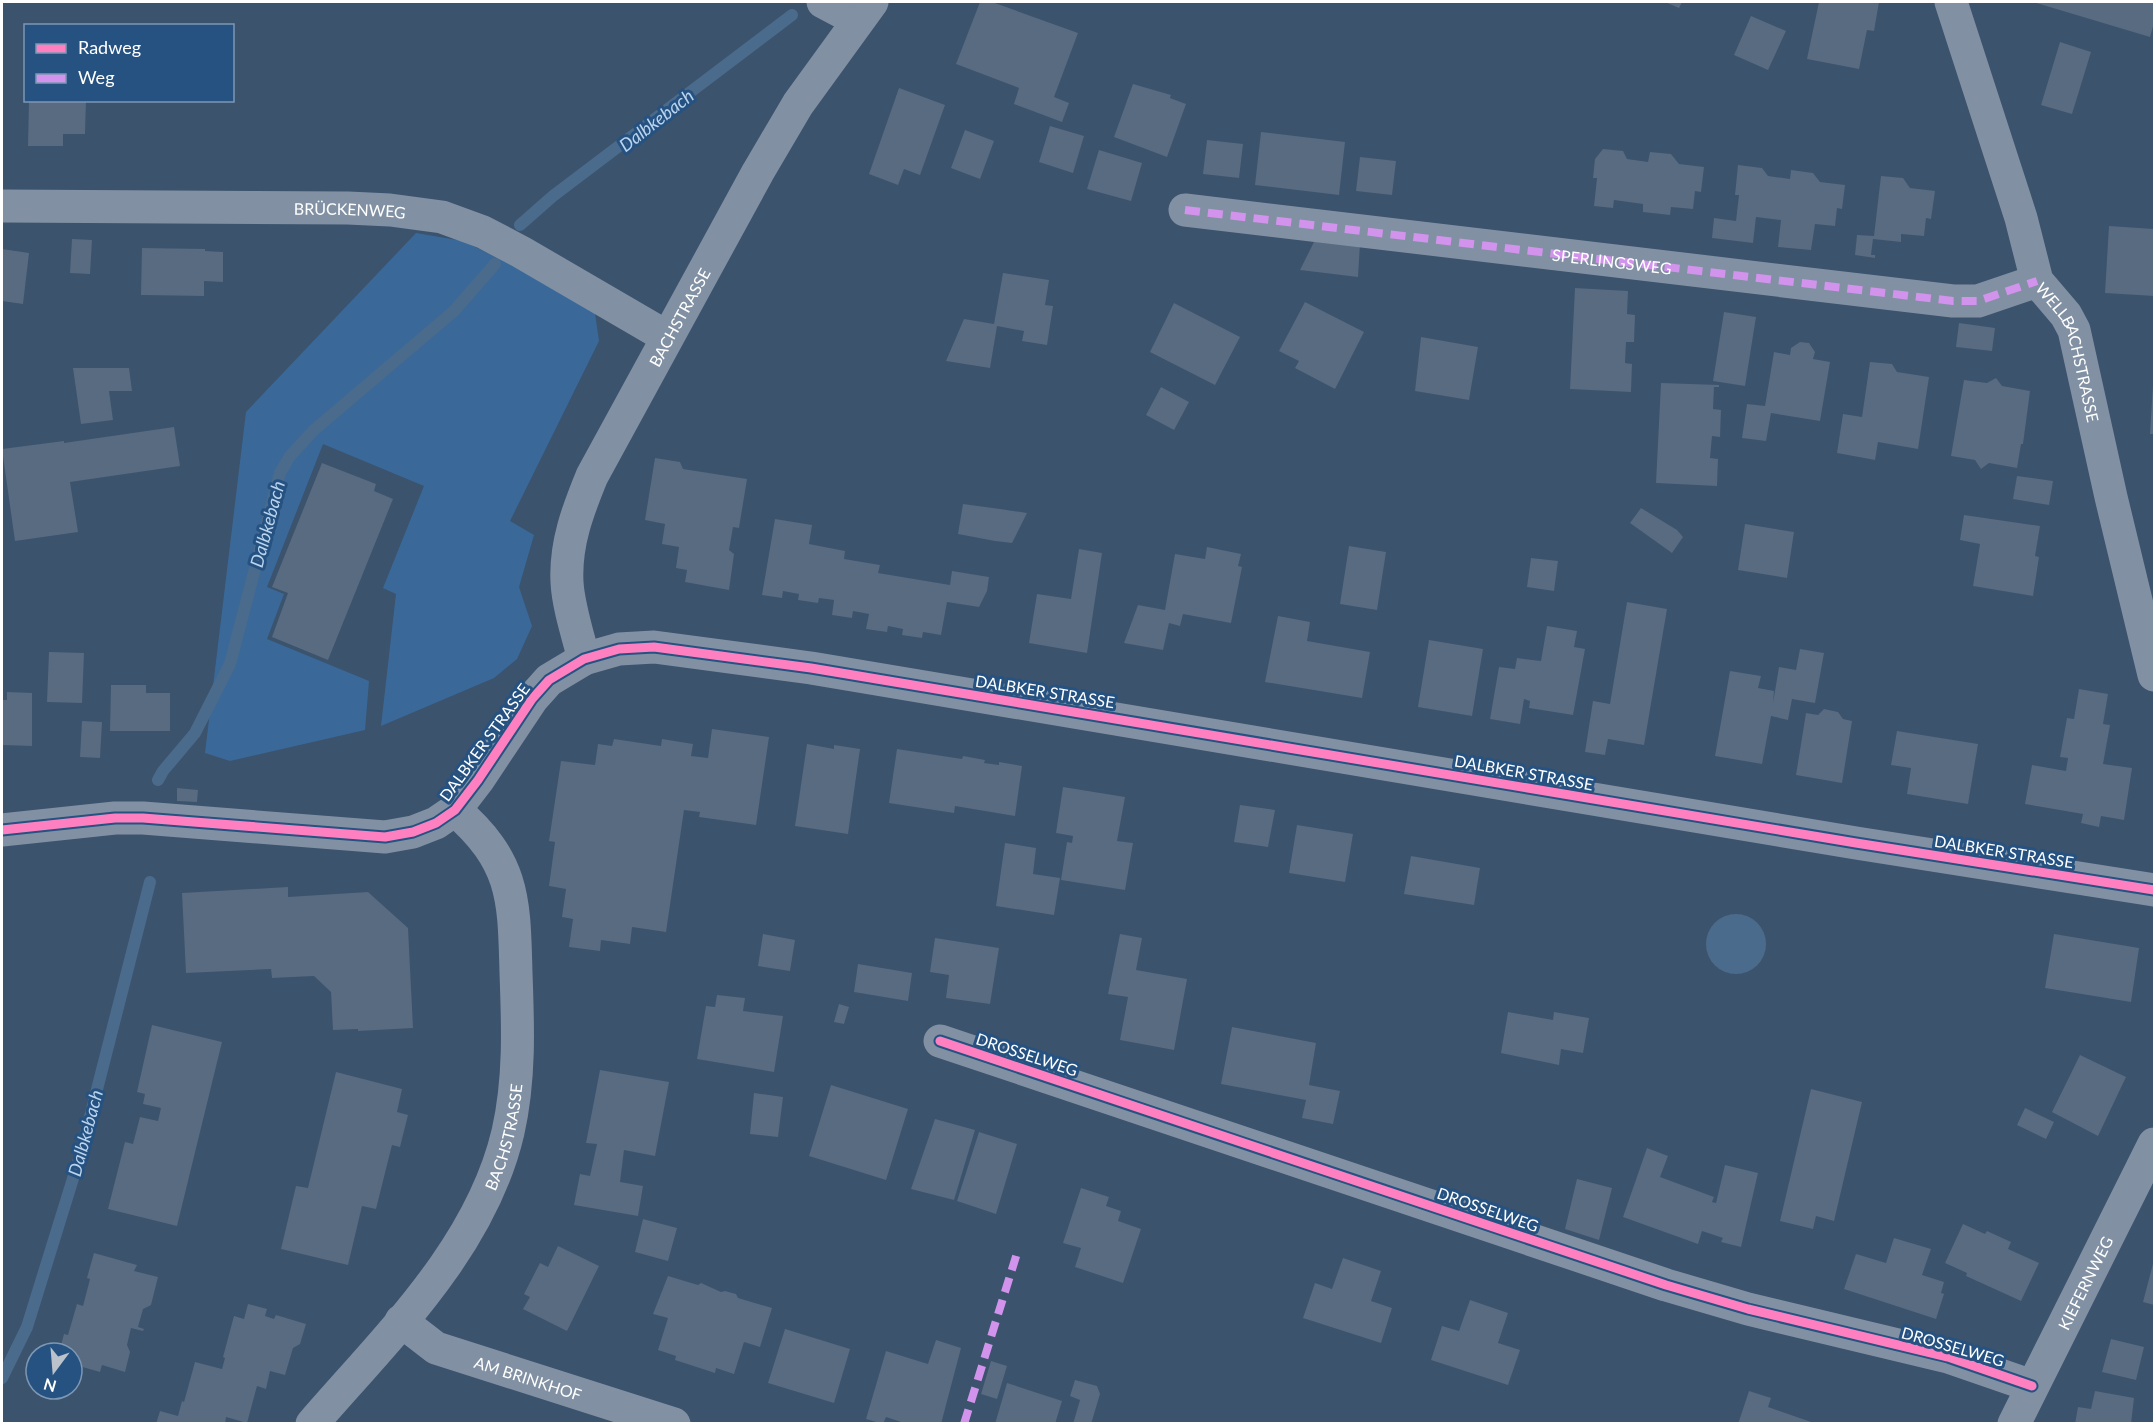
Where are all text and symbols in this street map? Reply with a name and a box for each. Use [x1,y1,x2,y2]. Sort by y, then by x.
legend [24,24,234,102]
text: Radweg [78,36,141,58]
text: Weg [78,66,115,88]
water label: Dalbkebach [614,84,698,156]
street label: BRÜCKENWEG [294,198,407,222]
street label: SPERLINGSWEG [1551,244,1673,277]
street label: BACHSTRASSE [644,264,713,370]
street label: WELLBACHSTRASSE [2032,278,2104,424]
water label: Dalbkebach [245,478,289,570]
street label: DALBKER STRASSE [974,671,1116,711]
street label: DALBKER STRASSE [435,679,533,805]
street label: DALBKER STRASSE [1453,750,1595,794]
street label: DALBKER STRASSE [1933,831,2075,871]
street label: DROSSELWEG [974,1029,1080,1079]
street label: BACHSTRASSE [480,1083,525,1193]
water label: Dalbkebach [63,1087,107,1179]
street label: DROSSELWEG [1435,1183,1541,1235]
street label: KIEFERNWEG [2053,1233,2116,1333]
street label: DROSSELWEG [1899,1322,2007,1370]
north arrow [24,1341,84,1401]
street label: AM BRINKHOF [472,1351,584,1403]
text: N [41,1375,58,1397]

